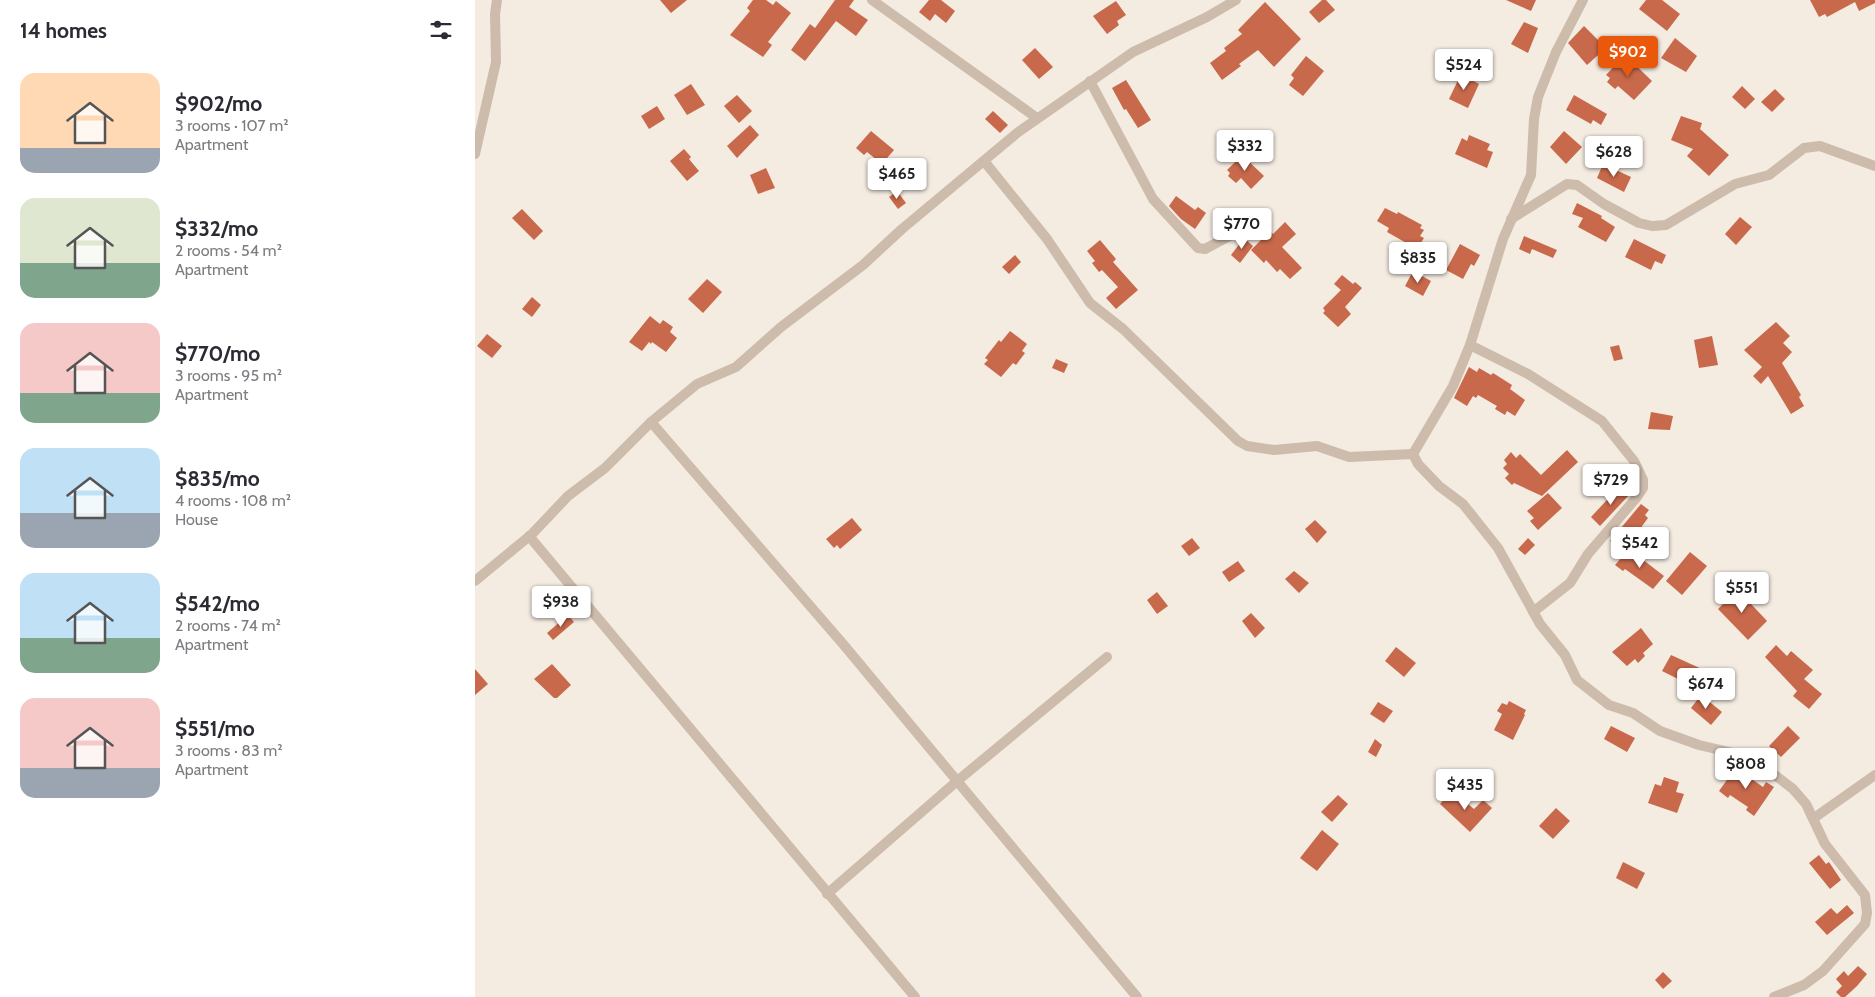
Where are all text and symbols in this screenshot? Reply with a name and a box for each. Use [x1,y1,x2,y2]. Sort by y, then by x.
icon: filters [427,16,455,44]
text: 14 homes [20,18,107,43]
pin: $902 [1598,36,1658,78]
text: $902 [1609,42,1647,61]
pin: $524 [1434,48,1494,91]
text: $524 [1446,55,1482,74]
text: $902/mo [175,91,262,116]
icon: home [60,93,120,153]
text: 3 rooms · 107 m² [175,116,289,135]
pin: $332 [1215,130,1275,172]
text: Apartment [175,135,248,154]
text: $332 [1228,136,1263,155]
pin: $628 [1584,136,1644,178]
text: $628 [1596,142,1632,161]
pin: $465 [867,158,927,200]
text: $465 [879,164,915,183]
pin: $770 [1212,208,1272,250]
text: $770 [1224,214,1260,233]
text: $332/mo [175,216,258,241]
icon: home [60,218,120,278]
text: 2 rooms · 54 m² [175,241,282,260]
pin: $835 [1388,242,1448,284]
text: $835 [1400,248,1436,267]
text: Apartment [175,260,248,279]
text: $770/mo [175,341,260,366]
icon: home [60,343,120,403]
text: 3 rooms · 95 m² [175,366,282,385]
text: Apartment [175,385,248,404]
pin: $729 [1581,464,1641,506]
text: $835/mo [175,466,260,491]
icon: home [60,468,120,528]
text: $729 [1594,470,1628,489]
text: 4 rooms · 108 m² [175,491,291,510]
text: House [175,510,218,529]
pin: $542 [1610,526,1670,569]
text: $542 [1622,533,1658,552]
pin: $551 [1712,572,1772,614]
text: $551 [1726,578,1758,597]
pin: $938 [531,586,591,628]
text: $542/mo [175,591,260,616]
text: $938 [543,592,579,611]
icon: home [60,593,120,653]
text: 2 rooms · 74 m² [175,616,281,635]
text: Apartment [175,635,248,654]
pin: $674 [1676,668,1736,710]
text: $674 [1688,674,1724,693]
text: $551/mo [175,716,255,741]
icon: home [60,718,120,778]
text: 3 rooms · 83 m² [175,741,283,760]
pin: $808 [1716,748,1776,790]
text: $808 [1726,754,1766,773]
text: Apartment [175,760,248,779]
pin: $435 [1435,768,1495,811]
text: $435 [1447,775,1483,794]

